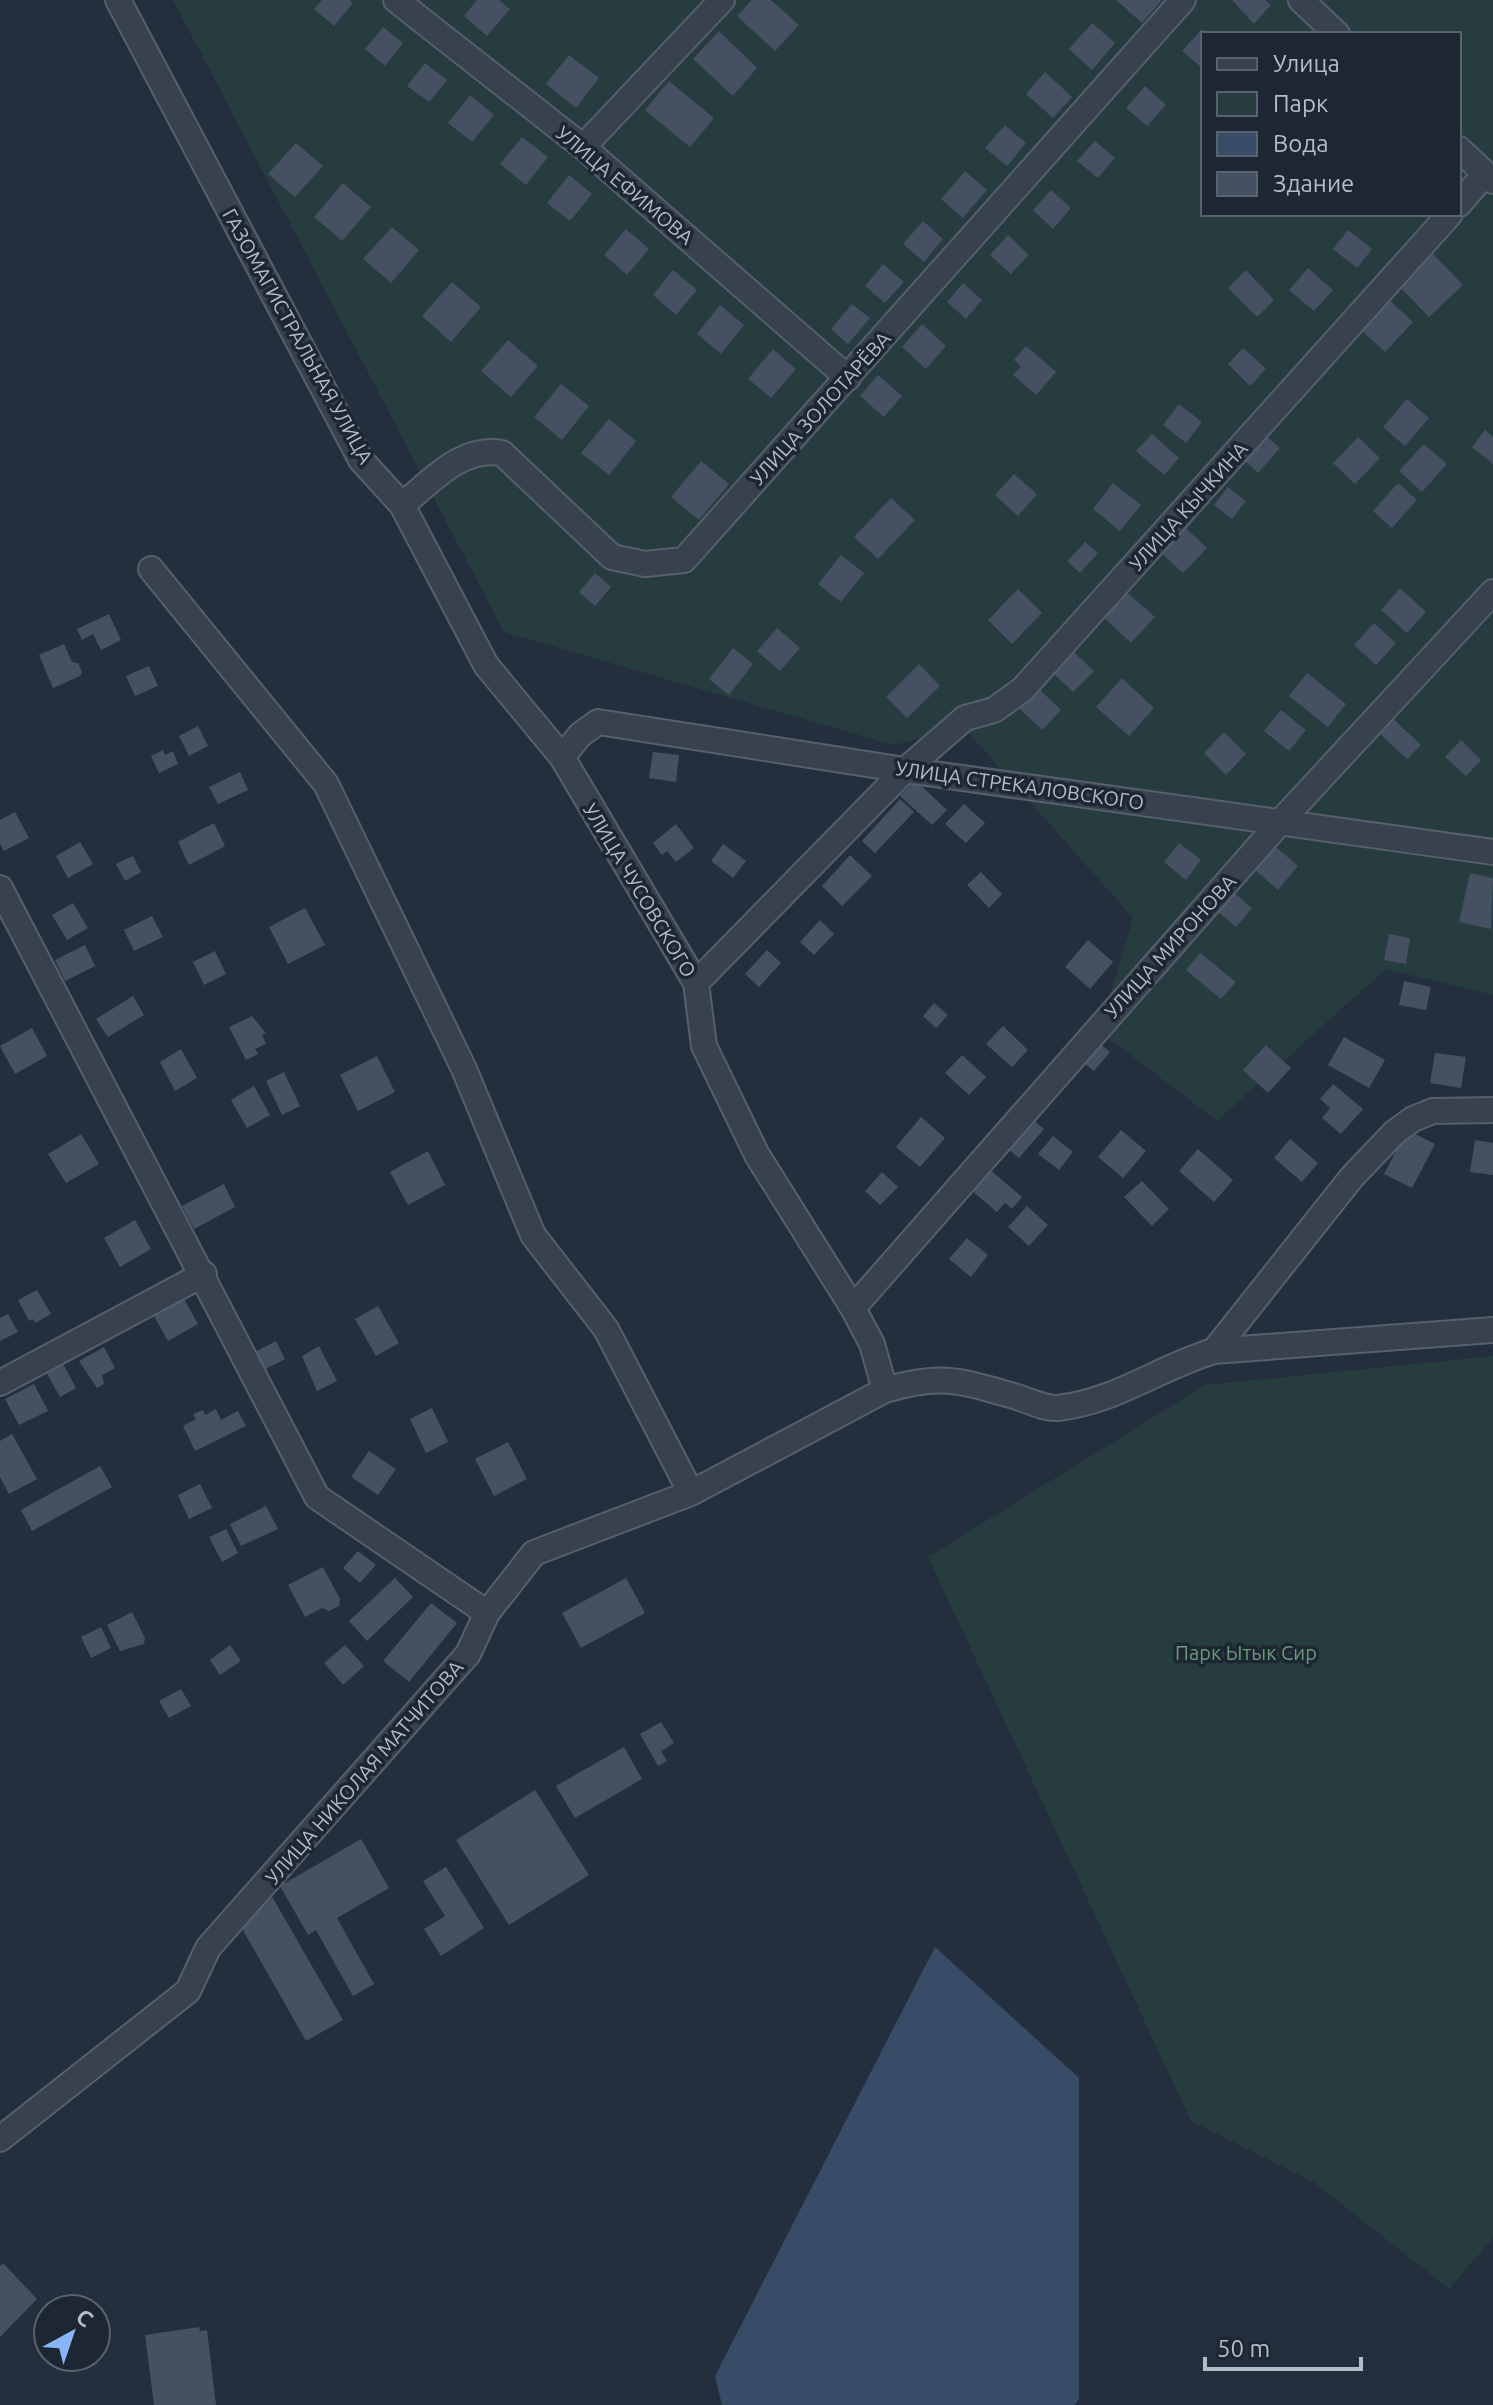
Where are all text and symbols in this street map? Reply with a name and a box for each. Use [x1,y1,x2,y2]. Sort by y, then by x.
legend [1201,32,1461,216]
text: Улица [1273,50,1340,77]
text: Парк [1273,90,1328,117]
street label: УЛИЦА ЕФИМОВА [552,121,698,249]
text: Вода [1273,130,1329,157]
text: Здание [1273,170,1354,197]
street label: ГАЗОМАГИСТРАЛЬНАЯ УЛИЦА [218,205,378,467]
street label: УЛИЦА ЗОЛОТАРЁВА [745,327,895,489]
street label: УЛИЦА КЫЧКИНА [1124,437,1252,575]
street label: УЛИЦА СТРЕКАЛОВСКОГО [895,756,1145,814]
street label: УЛИЦА ЧУСОВСКОГО [579,799,701,981]
street label: УЛИЦА МИРОНОВА [1100,870,1240,1022]
park label: Парк Ытык Сир [1175,1641,1317,1664]
street label: УЛИЦА НИКОЛАЯ МАТЧИТОВА [261,1655,467,1889]
north arrow [32,2293,112,2373]
text: С [72,2303,99,2331]
scale bar [1205,2321,1361,2371]
text: 50 m [1217,2335,1270,2362]

